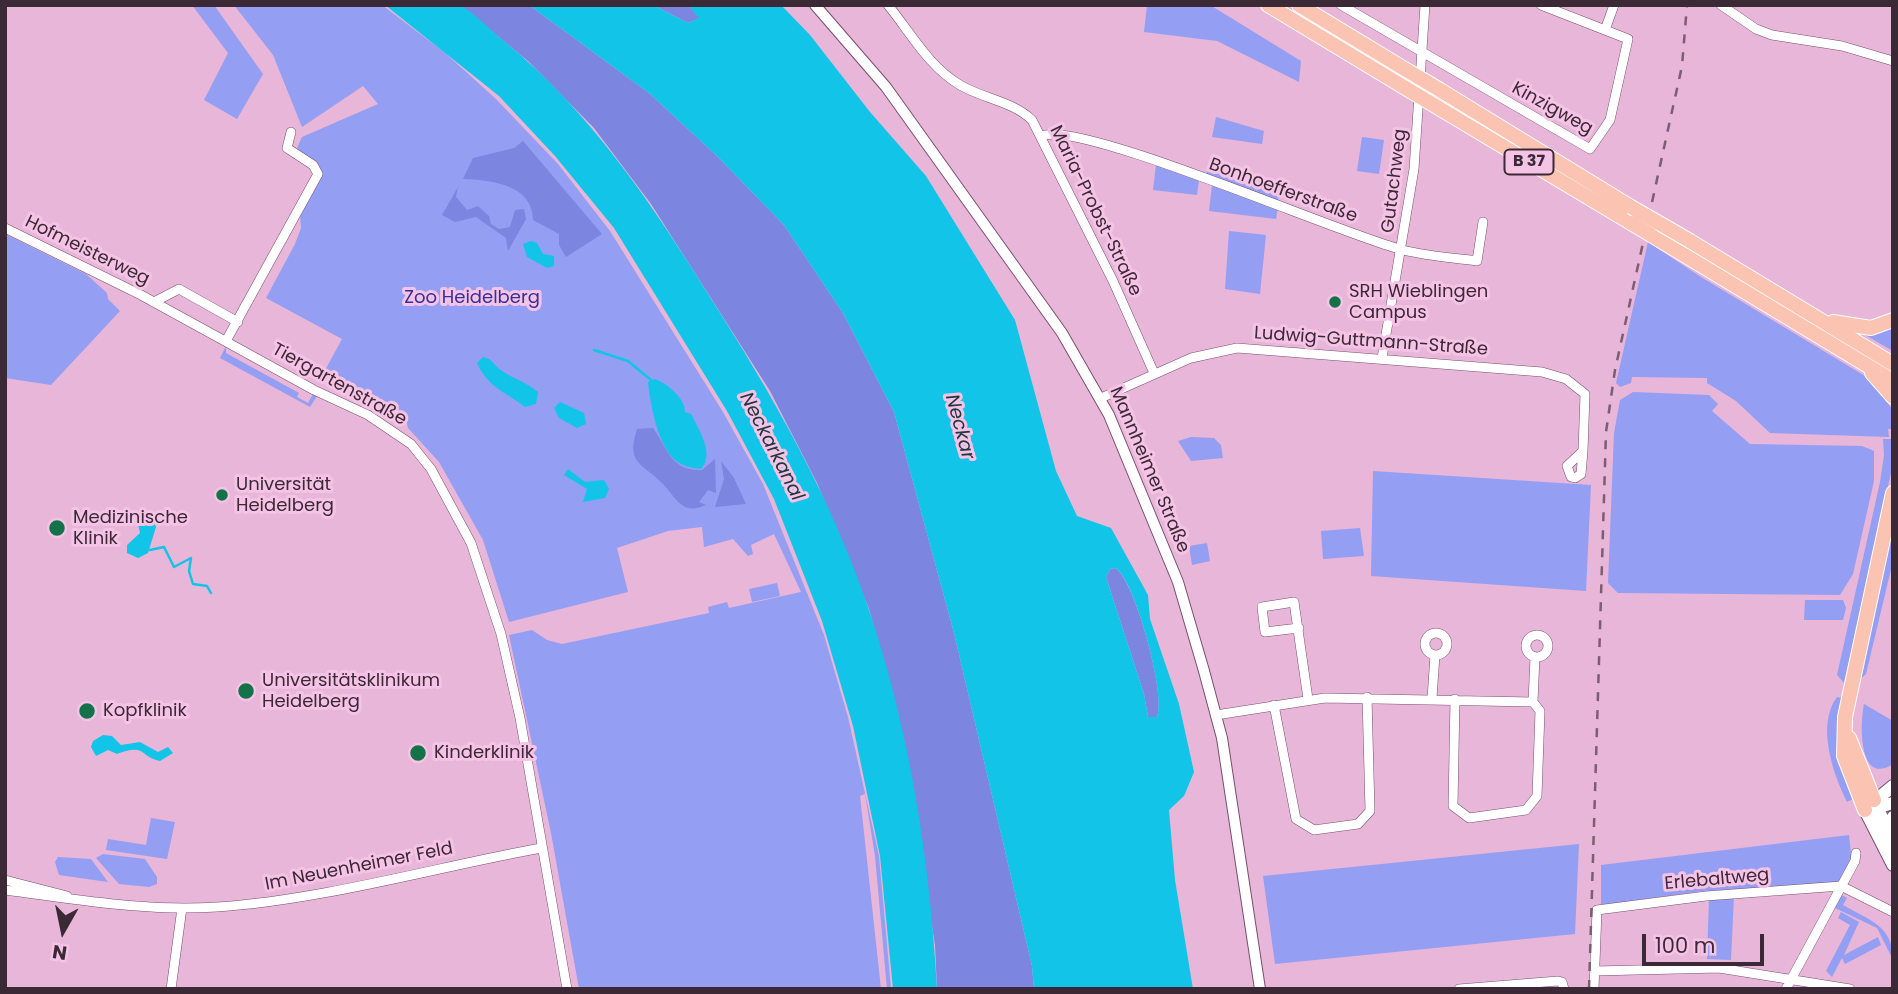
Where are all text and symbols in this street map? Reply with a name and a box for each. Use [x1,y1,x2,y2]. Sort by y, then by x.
street label: Kinzigweg [1508,78,1596,140]
street label: Maria-Probst-Straße [1044,122,1146,300]
street label: Gutachweg [1378,128,1412,234]
road number: B 37 [1504,150,1554,174]
street label: Bonhoefferstraße [1206,154,1360,228]
street label: Hofmeisterweg [21,211,153,291]
place label: SRH Wieblingen Campus [1349,281,1488,324]
park label: Zoo Heidelberg [404,287,540,309]
marker: SRH Wieblingen Campus [1327,294,1343,310]
street label: Ludwig-Guttmann-Straße [1253,323,1489,361]
street label: Tiergartenstraße [268,339,410,431]
street label: Mannheimer Straße [1104,384,1194,556]
water label: Neckarkanal [734,389,808,505]
water label: Neckar [939,392,979,462]
place label: Universität Heidelberg [236,474,334,516]
marker: Universität Heidelberg [214,487,230,503]
place label: Medizinische Klinik [73,507,188,550]
marker: Medizinische Klinik [47,518,67,538]
place label: Universitätsklinikum Heidelberg [262,670,440,712]
marker: Universitätsklinikum Heidelberg [236,681,256,701]
place label: Kopfklinik [103,700,187,722]
marker: Kopfklinik [77,701,97,721]
place label: Kinderklinik [434,742,534,764]
marker: Kinderklinik [408,743,428,763]
street label: Im Neuenheimer Feld [263,838,455,896]
street label: Erlebaltweg [1664,865,1770,895]
north arrow [28,896,98,966]
scale bar [1646,920,1769,964]
text: 100 m [1655,931,1715,960]
text: N [50,938,69,967]

